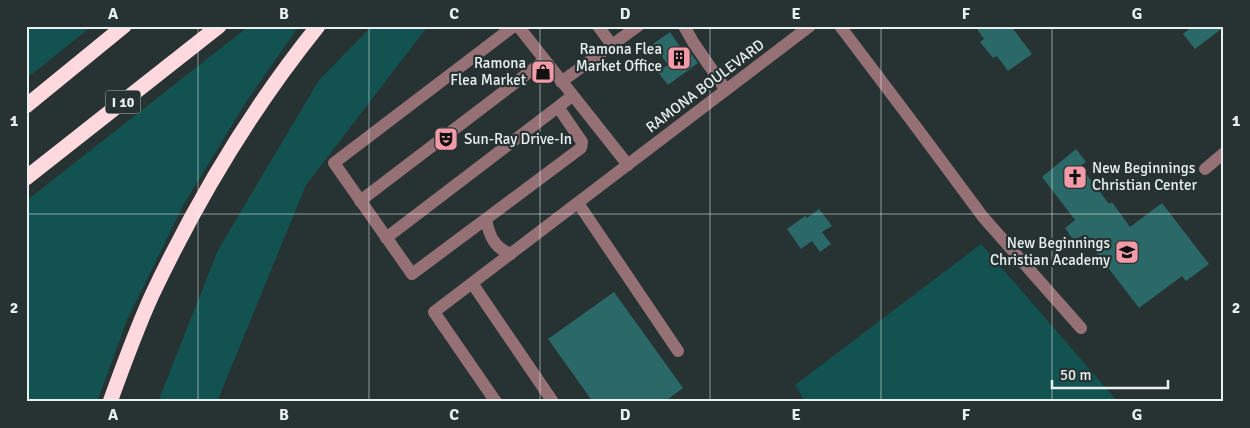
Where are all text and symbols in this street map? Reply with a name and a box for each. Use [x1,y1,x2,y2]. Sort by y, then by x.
text: A [108,4,119,24]
text: B [279,4,289,24]
text: C [449,4,459,24]
text: D [620,4,631,24]
text: E [791,4,801,24]
text: F [962,4,971,24]
text: G [1132,4,1142,24]
street label: RAMONA BOULEVARD [642,36,768,136]
place label: Ramona Flea Market Office [576,40,662,75]
building icon: Ramona Flea Market Office [666,45,692,71]
place label: Ramona Flea Market [450,54,526,89]
shop icon: Ramona Flea Market [530,59,556,85]
road number: I 10 [106,90,140,114]
text: 1 [10,111,19,131]
text: 1 [1232,111,1241,131]
theatre icon: Sun-Ray Drive-In [433,126,459,152]
place label: Sun-Ray Drive-In [464,130,572,148]
place label: New Beginnings Christian Center [1092,159,1197,194]
church icon: New Beginnings Christian Center [1062,164,1088,190]
place label: New Beginnings Christian Academy [990,234,1110,269]
school or university icon: New Beginnings Christian Academy [1114,239,1140,265]
text: 2 [10,298,18,318]
text: 2 [1232,298,1240,318]
scale bar [1052,358,1169,390]
text: 50 m [1060,366,1091,384]
text: A [108,405,119,425]
text: B [279,405,289,425]
text: C [449,405,459,425]
text: D [620,405,631,425]
text: E [791,405,801,425]
text: F [962,405,971,425]
text: G [1132,405,1142,425]

